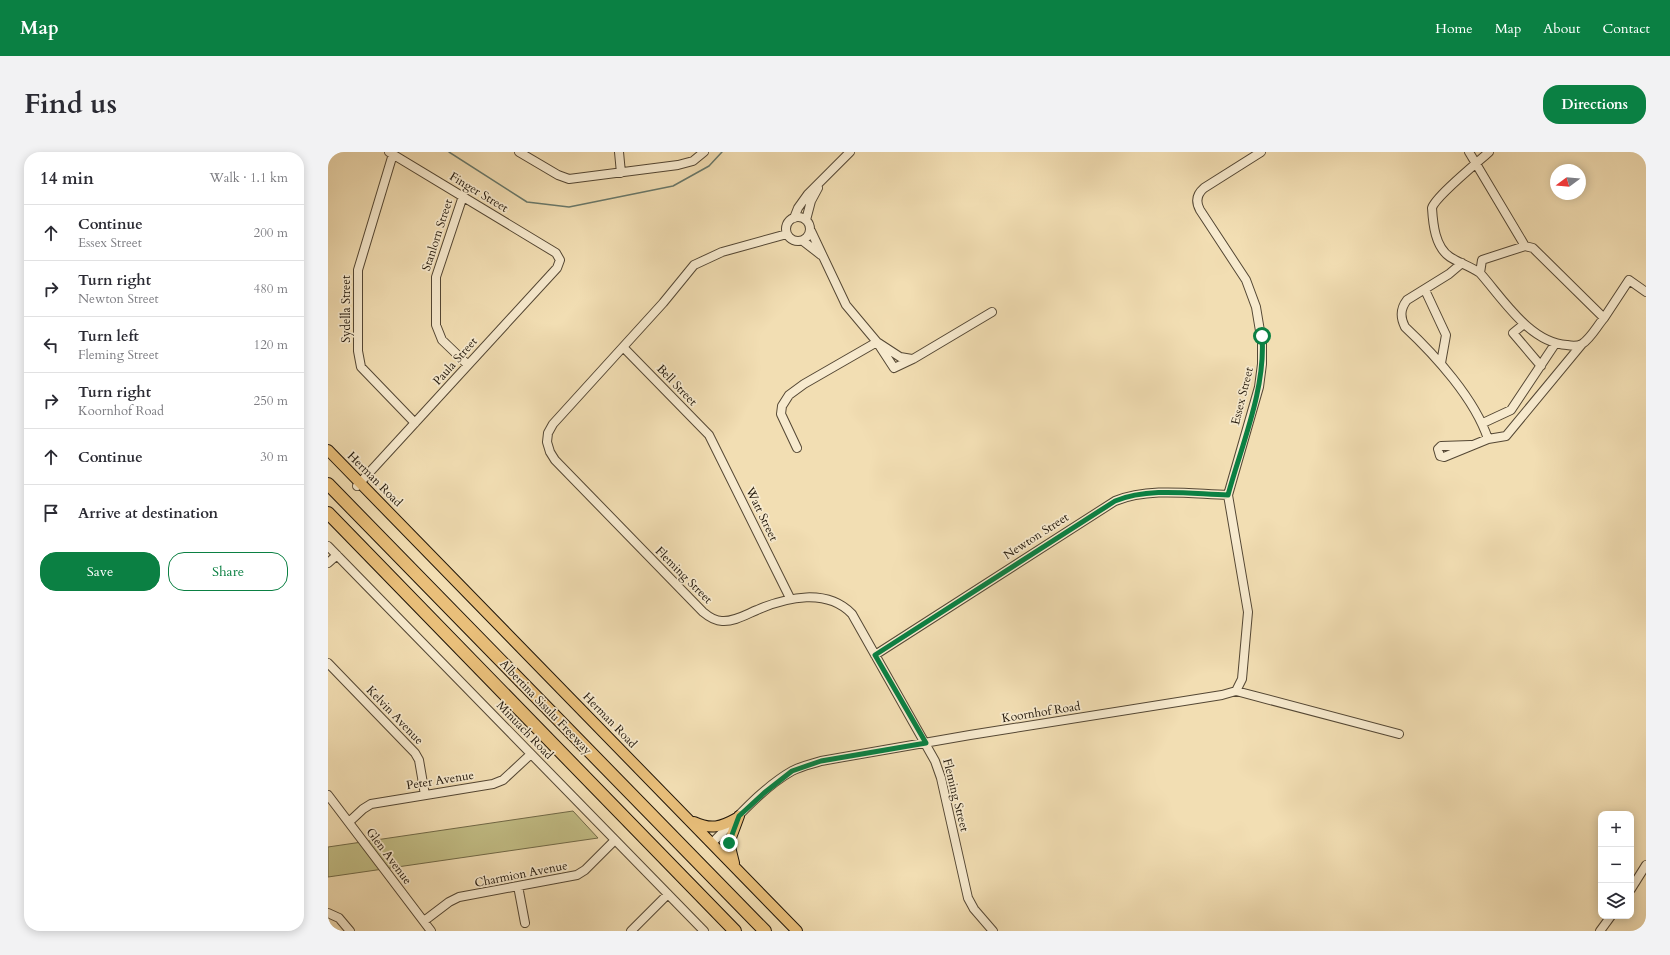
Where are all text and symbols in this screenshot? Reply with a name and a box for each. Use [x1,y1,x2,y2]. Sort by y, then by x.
text: Map [20,15,59,41]
text: Home [1435,19,1473,38]
text: Map [1495,19,1521,38]
text: About [1543,19,1580,38]
text: Contact [1602,19,1650,38]
text: Find us [24,85,117,123]
button: Directions [1543,85,1646,124]
north arrow [1550,164,1586,200]
text: 14 min [40,167,94,190]
street label: Finger Street [447,168,511,216]
text: Walk · 1.1 km [209,169,288,187]
street label: Stanlorn Street [418,197,456,273]
text: Continue [78,214,143,234]
icon: ahead [40,222,62,244]
text: 200 m [254,224,288,242]
text: Essex Street [78,234,142,252]
text: Turn right [78,270,151,290]
street label: Sydella Street [338,275,354,343]
icon: right [40,278,62,300]
text: 480 m [254,280,288,298]
text: Newton Street [78,290,159,308]
text: Turn left [78,326,139,346]
route start [1253,327,1271,345]
street label: Paula Street [429,333,481,388]
icon: left [40,334,62,356]
text: 120 m [254,336,288,354]
text: Fleming Street [78,346,159,364]
street label: Bell Street [653,361,701,409]
street label: Essex Street [1227,365,1257,427]
text: Turn right [78,382,151,402]
icon: right [40,390,62,412]
text: 250 m [254,392,288,410]
text: Koornhof Road [78,402,164,420]
icon: ahead [40,446,62,468]
text: Continue [78,447,143,467]
text: 30 m [260,448,288,466]
street label: Herman Road [344,448,406,510]
street label: Watt Street [742,483,782,544]
icon: arrive [40,502,62,524]
text: Arrive at destination [78,503,218,523]
street label: Newton Street [1000,509,1072,563]
street label: Fleming Street [652,543,716,607]
button: Save [40,552,160,591]
button: Share [168,552,288,591]
street label: Albertina Sisulu Freeway [496,656,596,758]
street label: Kelvin Avenue [363,682,427,748]
street label: Herman Road [579,689,641,752]
street label: Minuach Road [493,697,557,763]
street label: Koornhof Road [1001,698,1082,726]
street label: Fleming Street [939,757,973,833]
street label: Peter Avenue [405,767,475,793]
map controls [1598,811,1634,919]
button: + [1598,811,1634,847]
street label: Glen Avenue [362,824,416,888]
route end [720,834,738,852]
button: − [1598,847,1634,883]
street label: Charmion Avenue [473,857,569,891]
button: layers [1598,883,1634,919]

